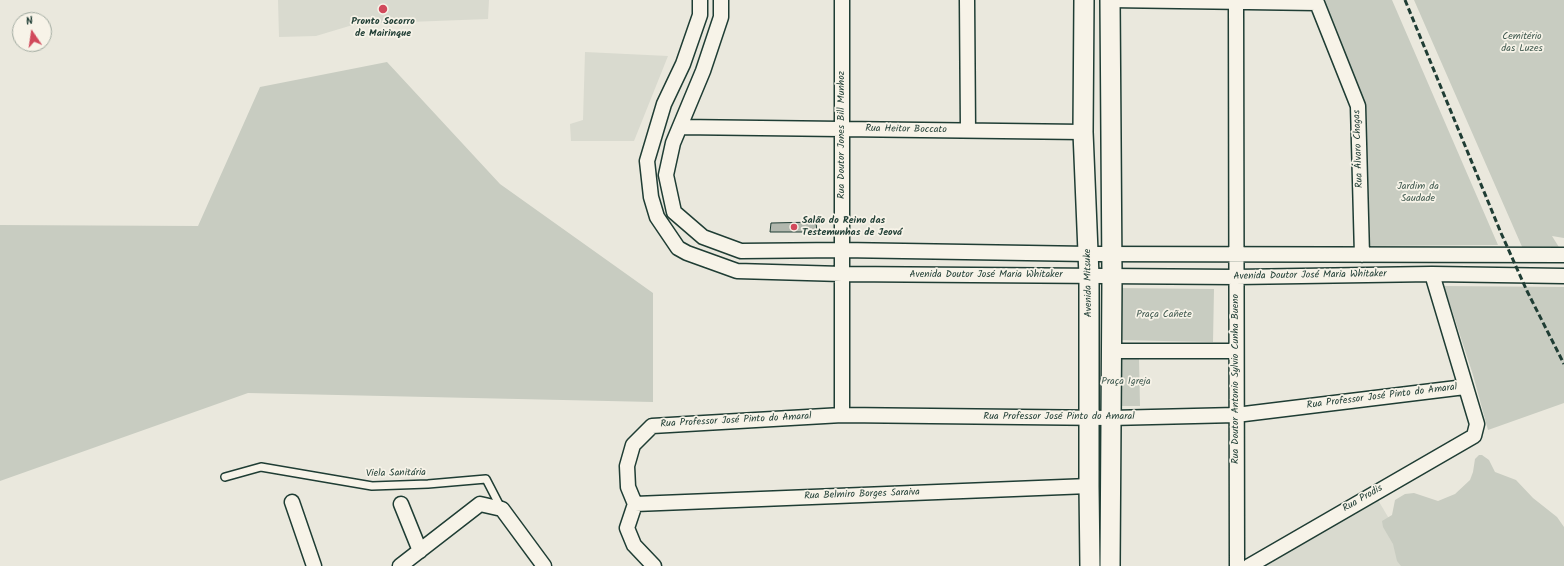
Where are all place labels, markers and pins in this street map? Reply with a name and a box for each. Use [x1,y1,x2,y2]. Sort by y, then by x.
marker: Pronto Socorro de Mairinque [377,3,389,15]
place label: Pronto Socorro de Mairinque [351,16,415,40]
place label: Salão do Reino das Testemunhas de Jeová [802,215,902,238]
marker: Salão do Reino das Testemunhas de Jeová [789,222,799,232]

